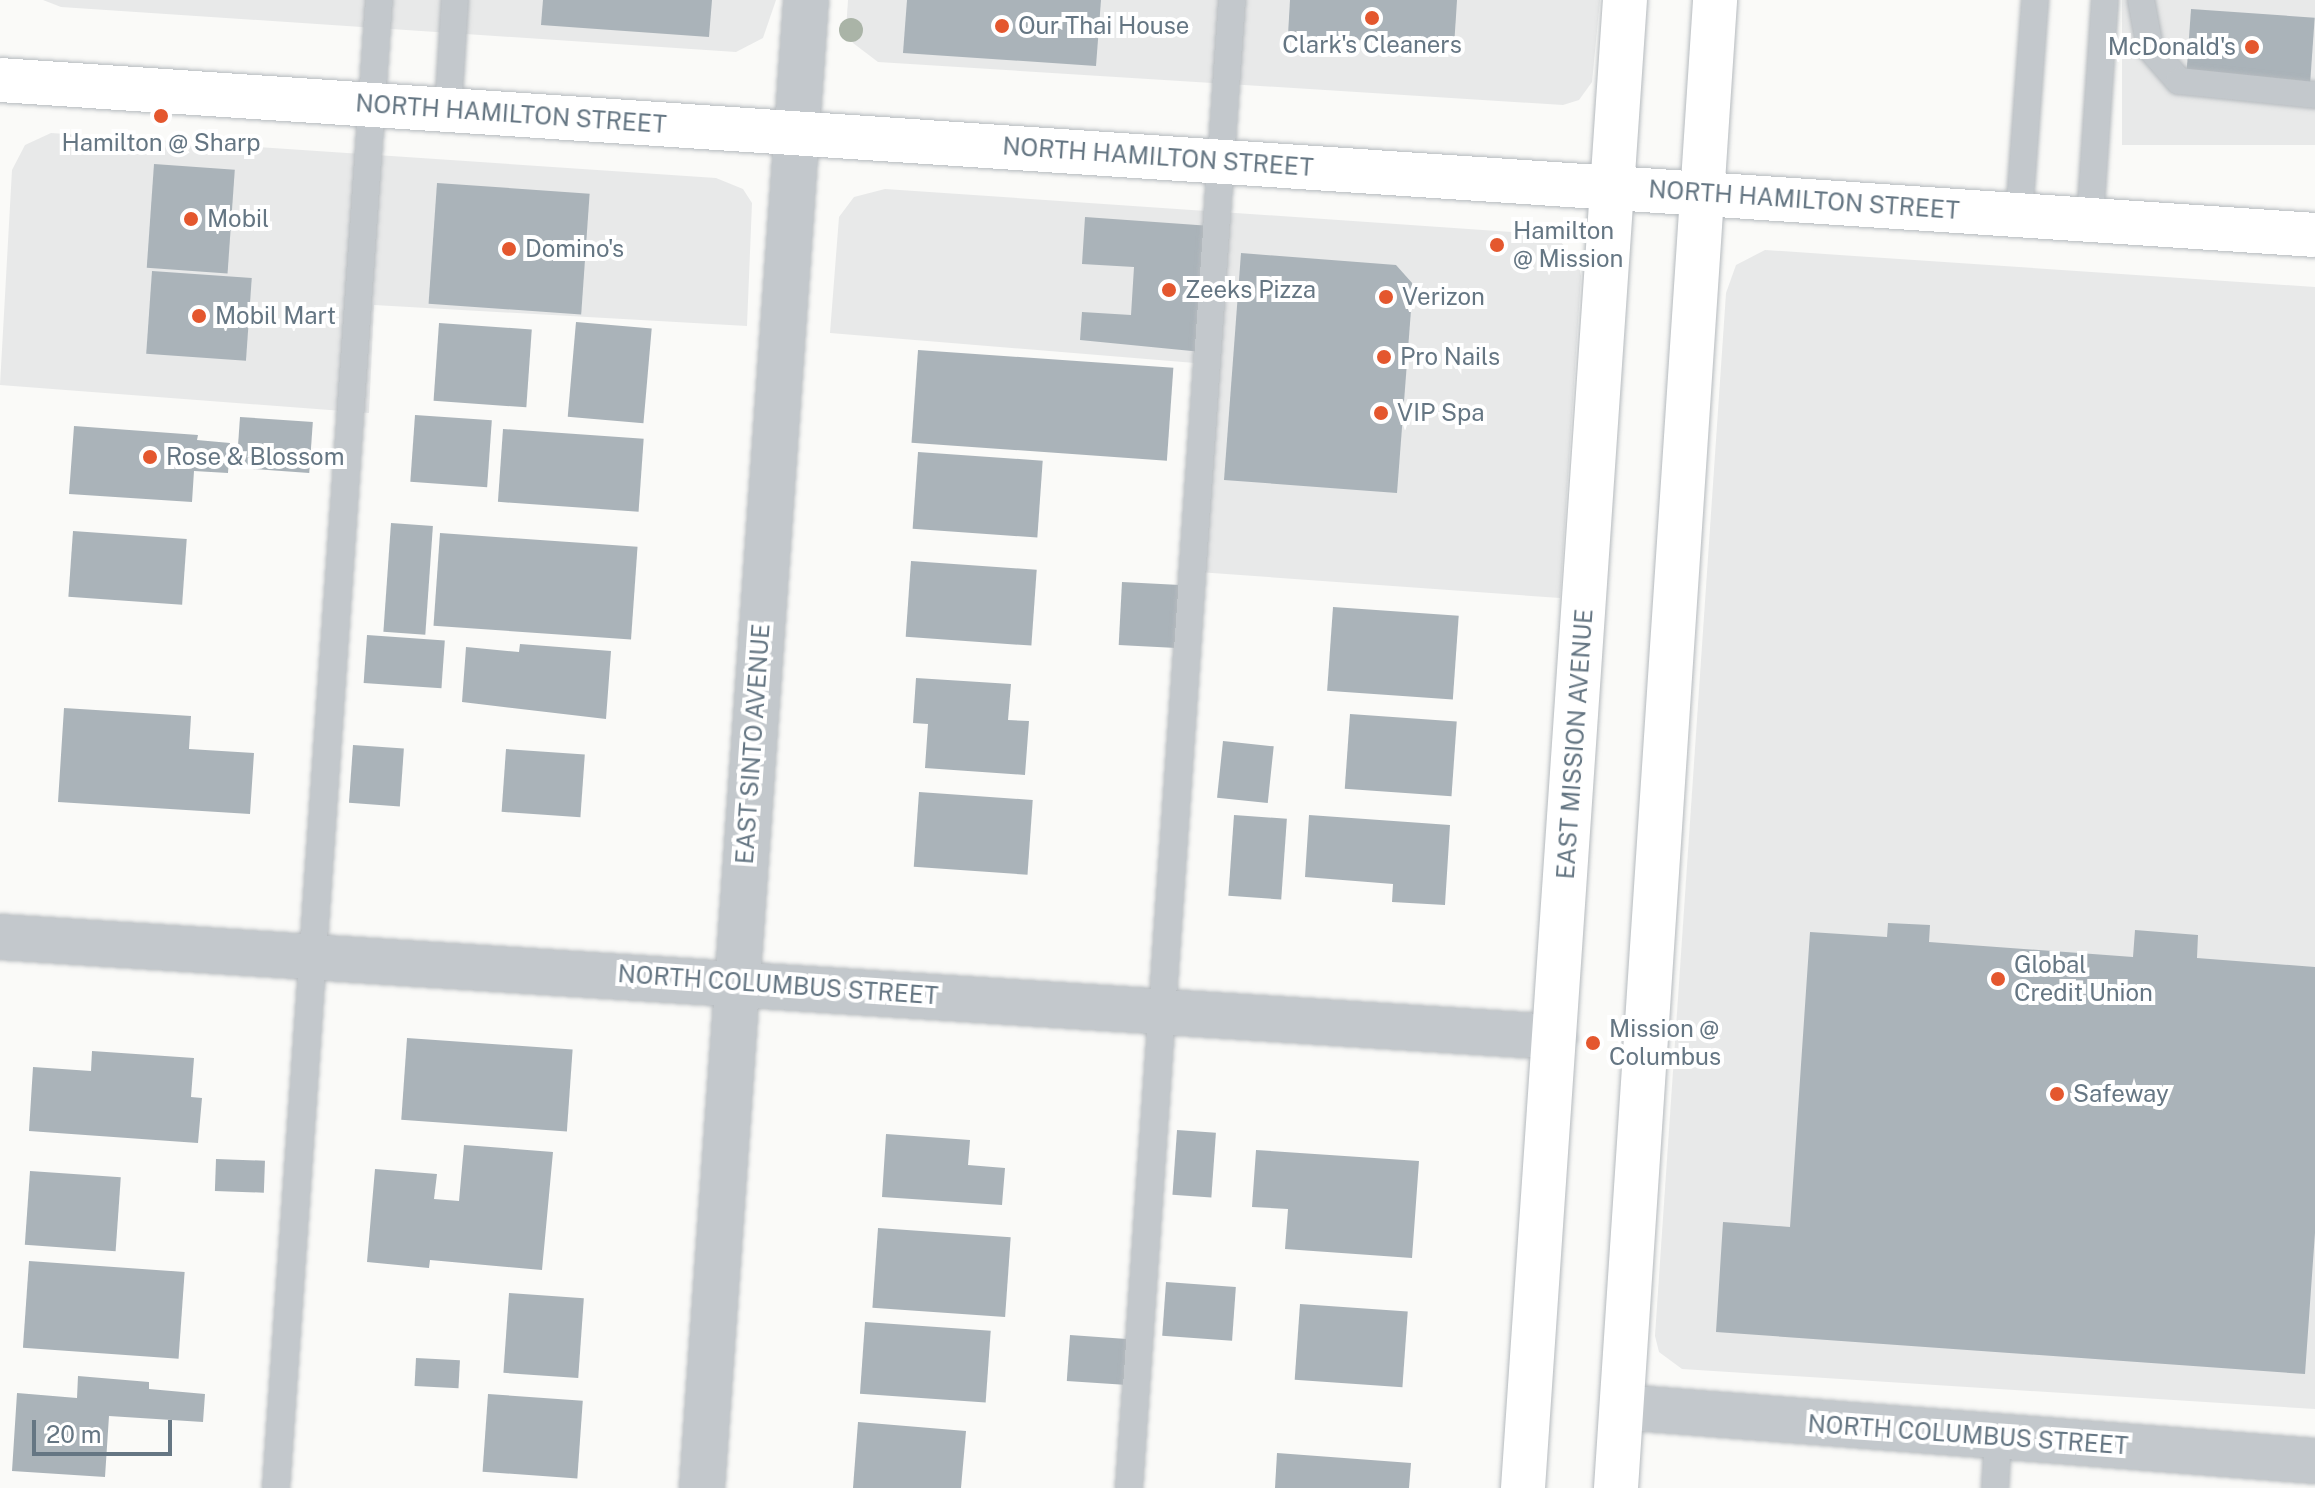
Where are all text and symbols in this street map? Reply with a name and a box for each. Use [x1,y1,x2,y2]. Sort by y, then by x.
marker: Clark's Cleaners [1363,9,1381,27]
place label: Our Thai House [1018,12,1189,40]
marker: Our Thai House [993,17,1011,35]
place label: Clark's Cleaners [1282,31,1462,59]
place label: McDonald's [2108,33,2236,61]
marker: McDonald's [2243,38,2261,56]
street label: NORTH HAMILTON STREET [355,89,667,139]
marker: Hamilton @ Sharp [152,107,170,125]
place label: Hamilton @ Sharp [61,129,261,157]
street label: NORTH HAMILTON STREET [1002,132,1314,182]
street label: NORTH HAMILTON STREET [1648,175,1960,225]
place label: Mobil [207,205,269,233]
marker: Mobil [182,210,200,228]
place label: Hamilton @ Mission [1513,217,1624,273]
place label: Domino's [525,235,624,263]
marker: Hamilton @ Mission [1488,236,1506,254]
marker: Domino's [500,240,518,258]
place label: Zeeks Pizza [1185,276,1316,304]
marker: Zeeks Pizza [1160,281,1178,299]
place label: Verizon [1402,283,1485,311]
marker: Verizon [1377,288,1395,306]
place label: Mobil Mart [215,302,336,330]
marker: Mobil Mart [190,307,208,325]
place label: Pro Nails [1400,343,1500,371]
marker: Pro Nails [1375,348,1393,366]
place label: VIP Spa [1397,399,1485,427]
marker: VIP Spa [1372,404,1390,422]
place label: Rose & Blossom [166,443,345,471]
marker: Rose & Blossom [141,448,159,466]
street label: EAST MISSION AVENUE [1551,608,1599,880]
street label: EAST SINTO AVENUE [730,623,776,865]
place label: Global Credit Union [2014,951,2153,1007]
street label: NORTH COLUMBUS STREET [617,959,939,1011]
marker: Global Credit Union [1989,970,2007,988]
place label: Mission @ Columbus [1609,1015,1721,1071]
marker: Mission @ Columbus [1584,1034,1602,1052]
place label: Safeway [2073,1080,2169,1108]
marker: Safeway [2048,1085,2066,1103]
scale bar [36,1404,176,1454]
street label: NORTH COLUMBUS STREET [1807,1409,2129,1461]
text: 20 m [46,1420,102,1448]

